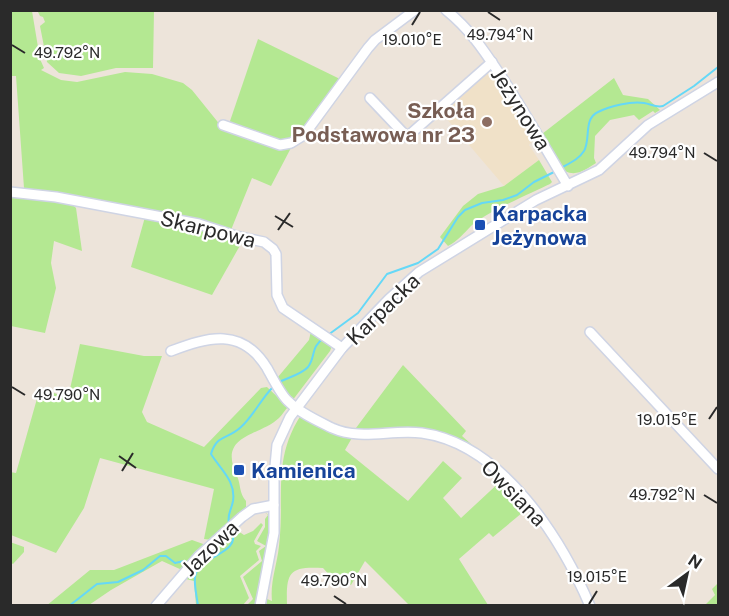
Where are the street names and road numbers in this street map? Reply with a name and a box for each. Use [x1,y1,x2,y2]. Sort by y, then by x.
street label: Jeżynowa [486,63,556,155]
street label: Skarpowa [158,205,258,253]
street label: Karpacka [341,268,425,350]
street label: Owsiana [476,455,552,531]
street label: Jazowa [176,515,244,581]

